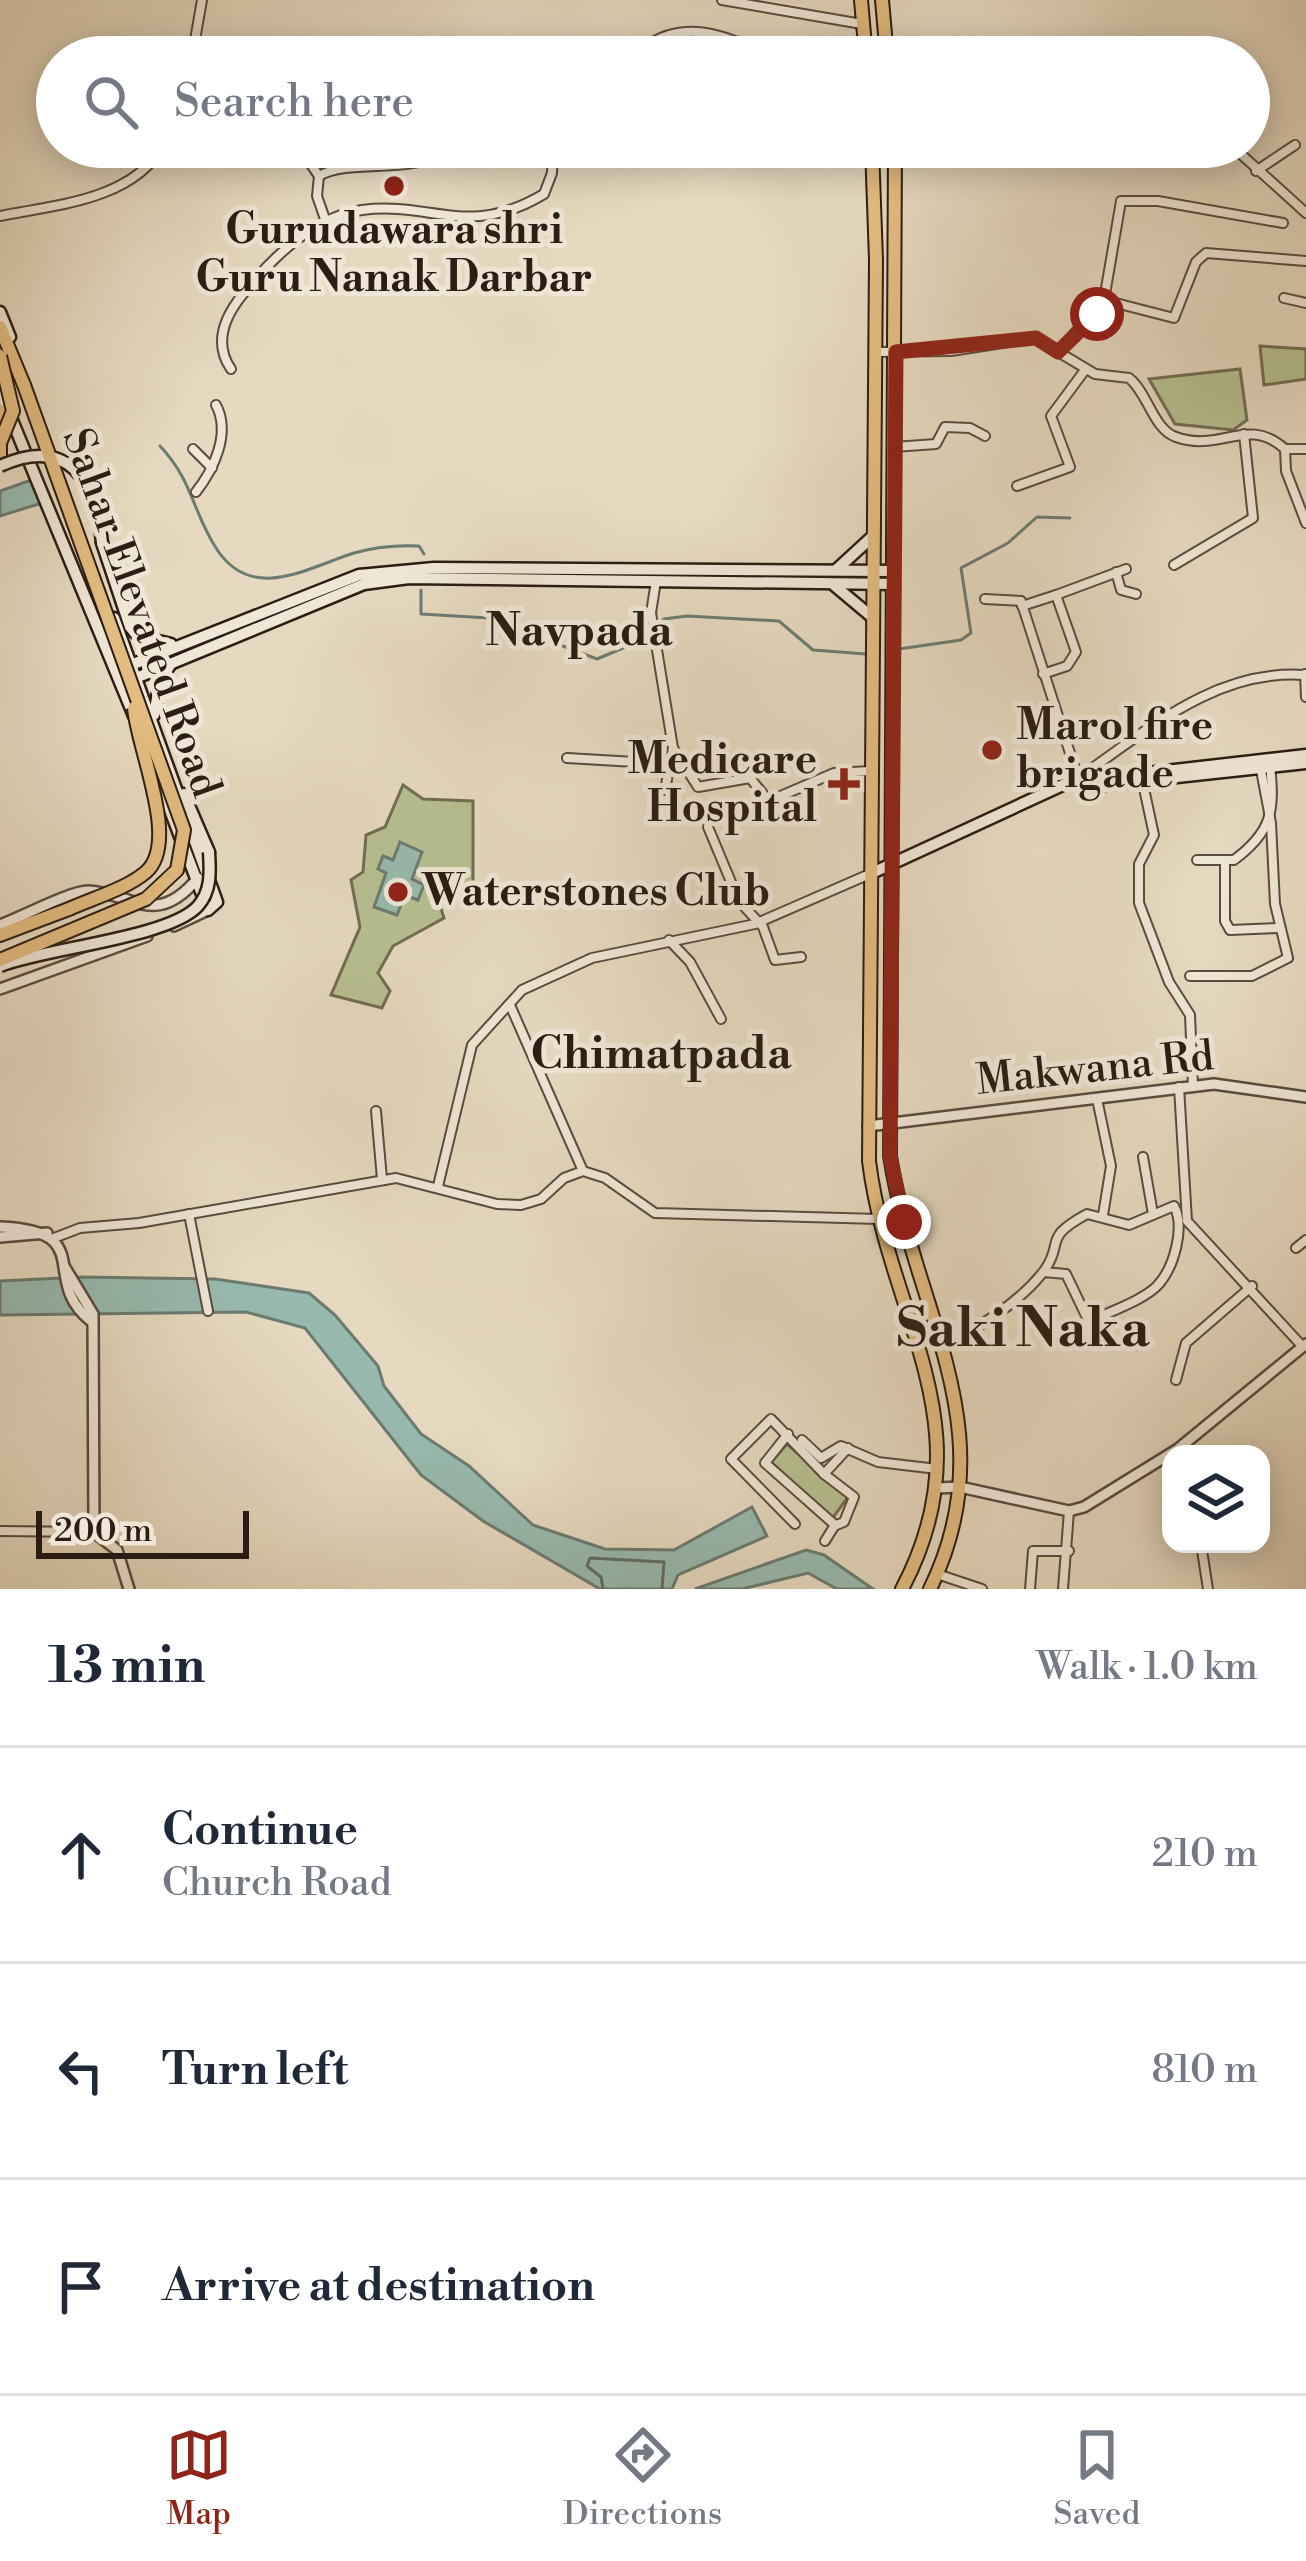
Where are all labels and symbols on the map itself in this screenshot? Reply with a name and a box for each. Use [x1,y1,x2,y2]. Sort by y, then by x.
marker: Gurudawara shri Guru Nanak Darbar [381,173,407,199]
place label: Gurudawara shri Guru Nanak Darbar [195,204,593,305]
route start [1070,287,1124,341]
street label: Sahar Elevated Road [50,421,232,805]
district label: Navpada [486,603,673,660]
place label: Marol fire brigade [1016,700,1213,801]
place label: Medicare Hospital [628,734,817,835]
marker: Marol fire brigade [979,737,1005,763]
marker: Medicare Hospital [828,768,860,800]
place label: Waterstones Club [421,866,770,919]
marker: Waterstones Club [385,879,411,905]
district label: Chimatpada [530,1026,792,1083]
street label: Makwana Rd [974,1030,1217,1108]
route end [877,1195,931,1249]
district label: Saki Naka [896,1296,1150,1364]
scale bar [36,1505,249,1558]

